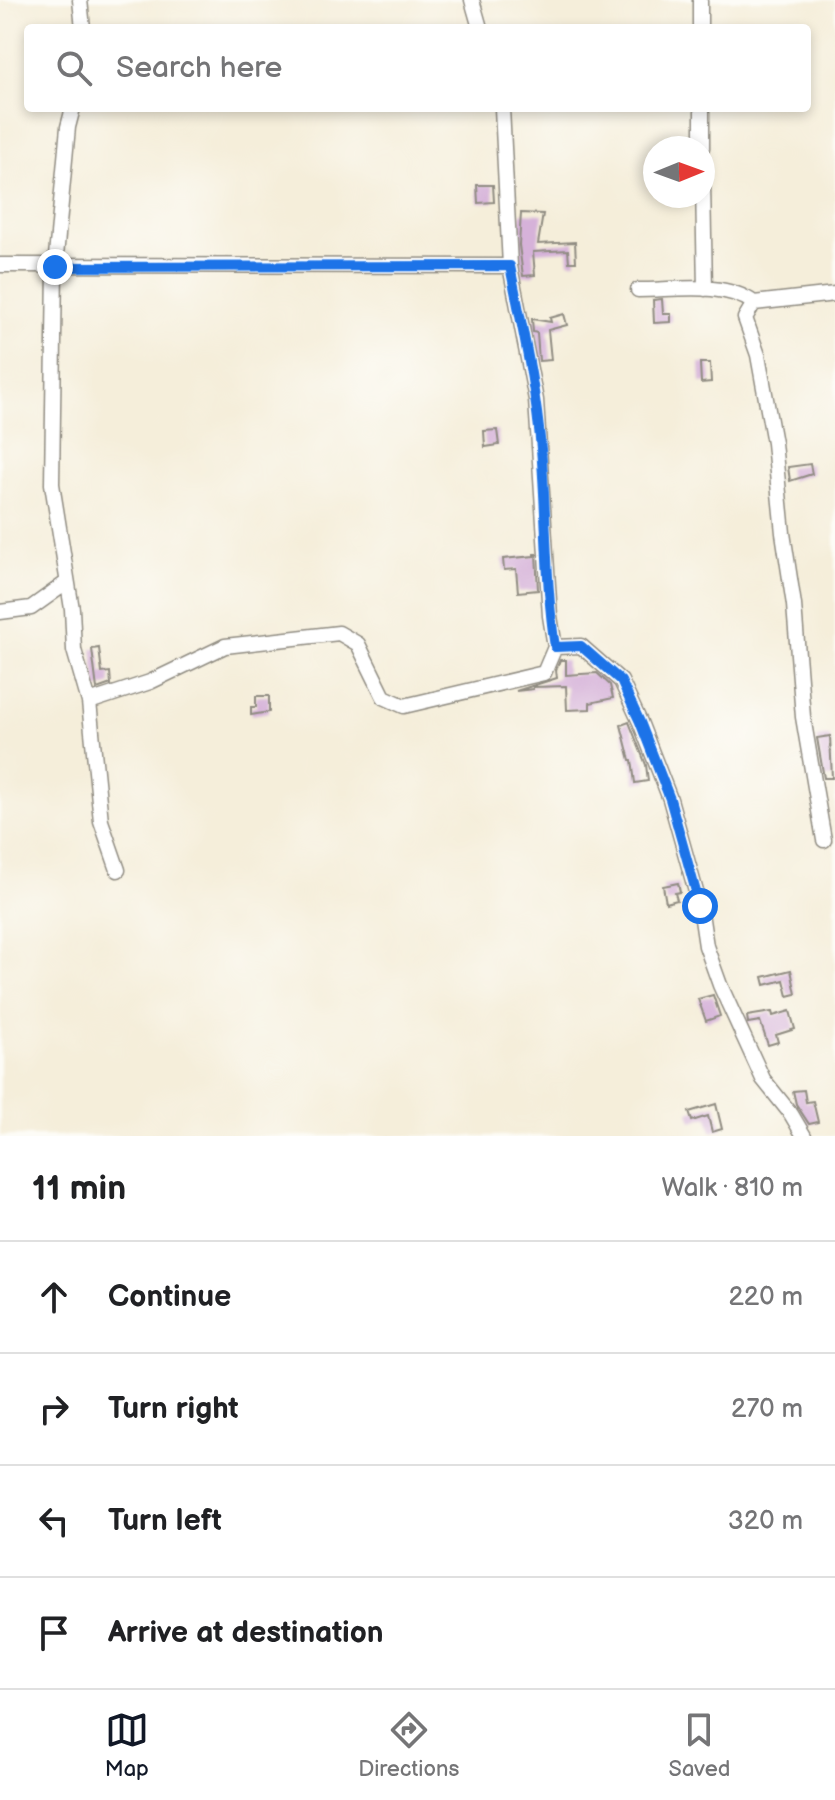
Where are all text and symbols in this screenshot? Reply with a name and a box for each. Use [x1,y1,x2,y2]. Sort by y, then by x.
search box [24,24,811,112]
icon: search [52,46,96,90]
text: Search here [116,50,282,86]
north arrow [643,136,715,208]
route end [37,249,73,285]
route start [682,888,718,924]
text: 11 min [32,1168,126,1209]
text: Walk · 810 m [662,1173,803,1204]
icon: ahead [32,1275,76,1319]
text: Continue [108,1279,231,1315]
text: 220 m [729,1282,803,1313]
icon: right [32,1387,76,1431]
text: Turn right [108,1391,239,1427]
text: 270 m [731,1394,803,1425]
icon: left [32,1499,76,1543]
text: Turn left [108,1503,222,1539]
text: 320 m [728,1506,803,1537]
icon: arrive [32,1611,76,1655]
text: Arrive at destination [108,1615,384,1651]
tab: Map [105,1708,149,1783]
tab: Directions [358,1708,459,1783]
tab: Saved [669,1708,730,1783]

